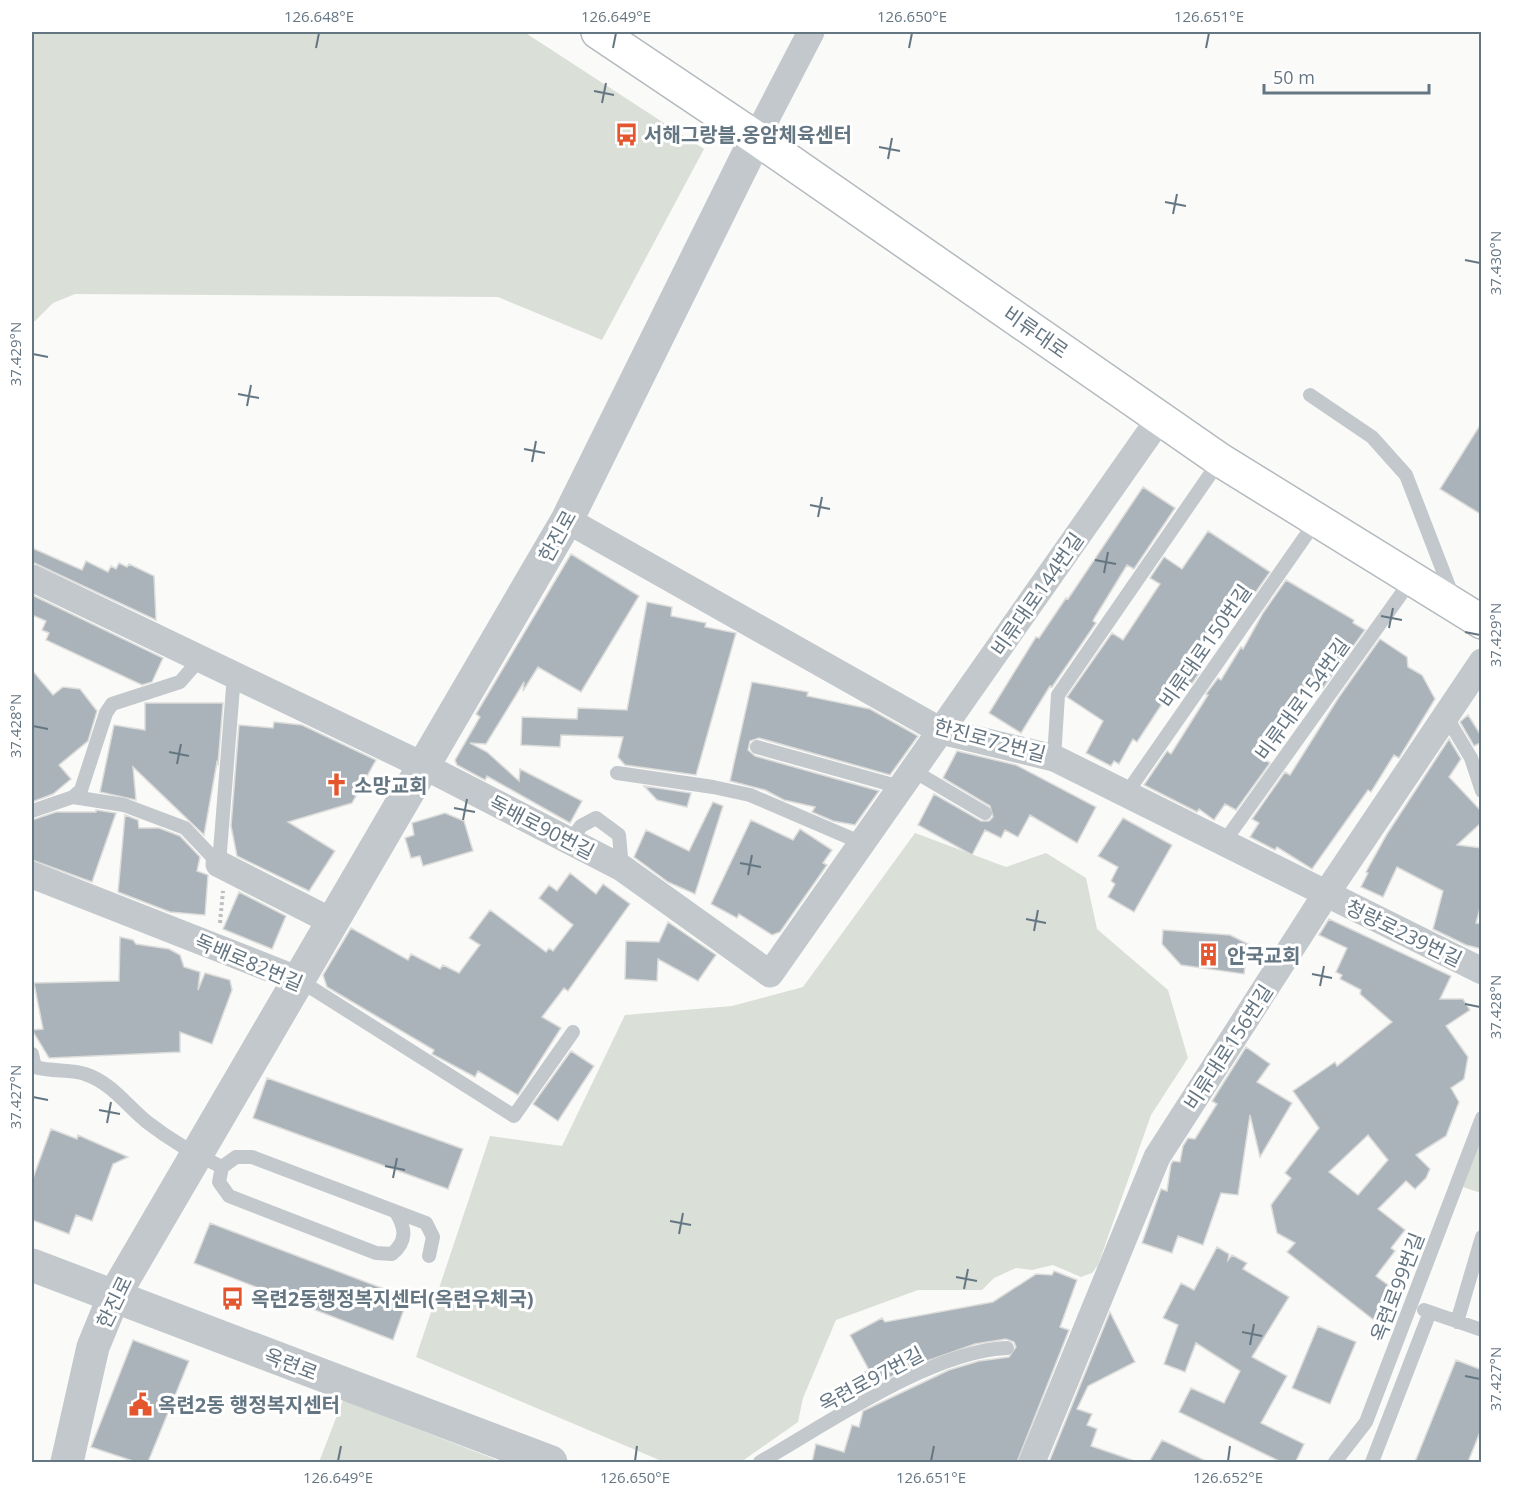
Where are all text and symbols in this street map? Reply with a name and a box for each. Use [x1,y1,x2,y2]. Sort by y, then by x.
text: 126.648°E [284,6,354,26]
text: 126.649°E [581,6,651,26]
text: 126.650°E [877,6,947,26]
text: 126.651°E [1174,6,1244,26]
scale bar [1264,57,1429,95]
text: 50 m [1273,65,1315,89]
bus stop icon: 서해그랑블.옹암체육센터 [613,121,639,147]
place label: 서해그랑블.옹암체육센터 [644,121,852,148]
text: 37.430°N [1485,231,1505,295]
street label: 비류대로 [998,300,1074,364]
text: 37.429°N [5,322,25,386]
street label: 한진로 [532,505,582,567]
street label: 비류대로144번길 [984,527,1090,661]
street label: 비류대로150번길 [1152,579,1258,713]
text: 37.429°N [1485,603,1505,667]
street label: 비류대로154번길 [1249,633,1355,765]
text: 37.428°N [5,694,25,758]
street label: 한진로72번길 [931,712,1049,768]
church icon: 소망교회 [323,772,349,798]
place label: 소망교회 [354,772,428,799]
street label: 독배로90번길 [485,789,599,865]
street label: 청량로239번길 [1341,893,1467,973]
street label: 독배로82번길 [191,927,307,997]
building icon: 안국교회 [1196,942,1222,968]
place label: 안국교회 [1227,942,1301,969]
text: 37.428°N [1485,975,1505,1039]
street label: 비류대로156번길 [1177,979,1279,1115]
text: 37.427°N [5,1065,25,1129]
street label: 옥련로99번길 [1364,1229,1430,1345]
street label: 한진로 [90,1271,138,1333]
bus stop icon: 옥련2동행정복지센터(옥련우체국) [220,1285,246,1311]
place label: 옥련2동행정복지센터(옥련우체국) [251,1285,534,1312]
street label: 옥련로97번길 [814,1340,928,1418]
street label: 옥련로 [260,1342,322,1386]
text: 37.427°N [1485,1347,1505,1411]
public building icon: 옥련2동 행정복지센터 [127,1391,153,1417]
place label: 옥련2동 행정복지센터 [158,1391,340,1418]
text: 126.649°E [303,1467,373,1487]
text: 126.650°E [600,1467,670,1487]
text: 126.651°E [896,1467,966,1487]
text: 126.652°E [1193,1467,1263,1487]

